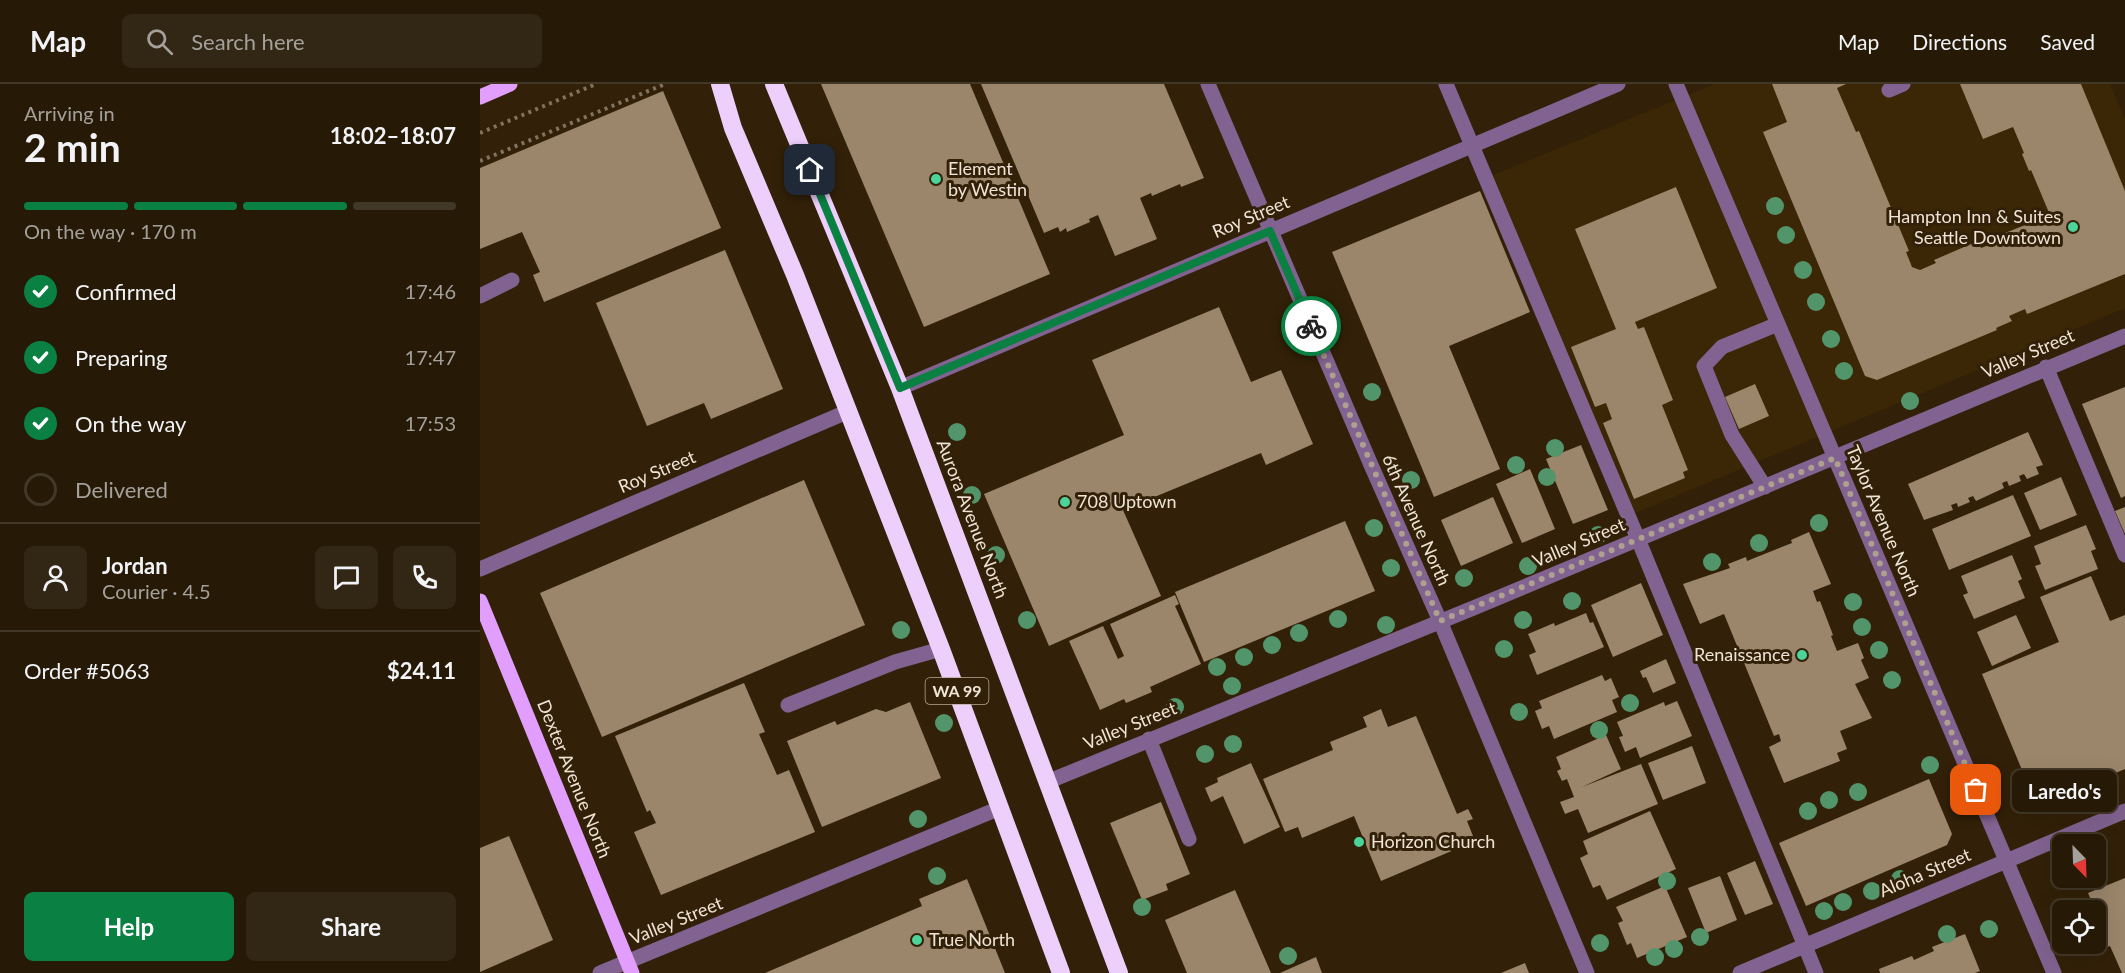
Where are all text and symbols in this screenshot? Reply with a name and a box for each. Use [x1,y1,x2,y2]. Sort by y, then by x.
search box [122,14,542,68]
text: Map [30,24,86,58]
icon: search [143,25,176,58]
text: Search here [191,28,305,55]
text: Map [1838,29,1879,54]
text: Directions [1912,29,2007,54]
text: Saved [2040,29,2095,54]
text: Arriving in [24,101,115,125]
text: 18:02–18:07 [330,122,456,149]
text: 2 min [24,124,121,170]
pin [784,144,835,195]
icon: home [793,153,826,186]
place label: Element by Westin [948,157,1027,200]
marker: Element by Westin [929,172,943,186]
street label: Roy Street [1209,190,1293,242]
place label: Hampton Inn & Suites Seattle Downtown [1888,205,2061,248]
text: On the way · 170 m [24,219,197,243]
marker: Hampton Inn & Suites Seattle Downtown [2066,220,2080,234]
icon: check [24,275,57,308]
text: Confirmed [75,278,177,305]
text: 17:46 [405,279,456,303]
courier [1281,296,1341,356]
icon: bike [1295,310,1328,343]
street label: Valley Street [1978,324,2078,382]
icon: check [24,341,57,374]
text: Preparing [75,344,167,371]
text: 17:47 [405,345,456,369]
icon: check [24,407,57,440]
text: On the way [75,410,186,437]
text: 17:53 [405,411,456,435]
street label: Aurora Avenue North [932,436,1013,601]
street label: Taylor Avenue North [1842,442,1926,600]
street label: Roy Street [615,445,699,497]
street label: 6th Avenue North [1378,450,1456,589]
text: Delivered [75,476,168,503]
place label: 708 Uptown [1077,490,1177,512]
marker: 708 Uptown [1058,495,1072,509]
street label: Valley Street [1529,513,1629,571]
button: person [24,546,87,609]
button: chat [315,546,378,609]
button: phone [393,546,456,609]
text: Jordan [102,552,168,579]
text: Courier · 4.5 [102,579,211,603]
place label: Renaissance [1694,643,1790,665]
marker: Renaissance [1795,648,1809,662]
text: Order #5063 [24,657,150,684]
text: $24.11 [387,657,456,684]
road number: WA 99 [926,678,988,704]
street label: Dexter Avenue North [533,696,617,861]
street label: Valley Street [1080,696,1180,754]
pin [1950,764,2001,815]
callout: Laredo's [2012,769,2117,811]
icon: bag [1959,773,1992,806]
text: Laredo's [2028,779,2101,803]
place label: Horizon Church [1371,830,1495,852]
north arrow [2052,834,2106,888]
map controls [2052,834,2106,954]
marker: Horizon Church [1352,835,1366,849]
street label: Aloha Street [1875,843,1974,901]
street label: Valley Street [626,891,726,949]
button: Help [24,892,234,961]
button: Share [246,892,456,961]
button: locate [2052,900,2106,954]
place label: True North [929,928,1015,950]
marker: True North [910,933,924,947]

